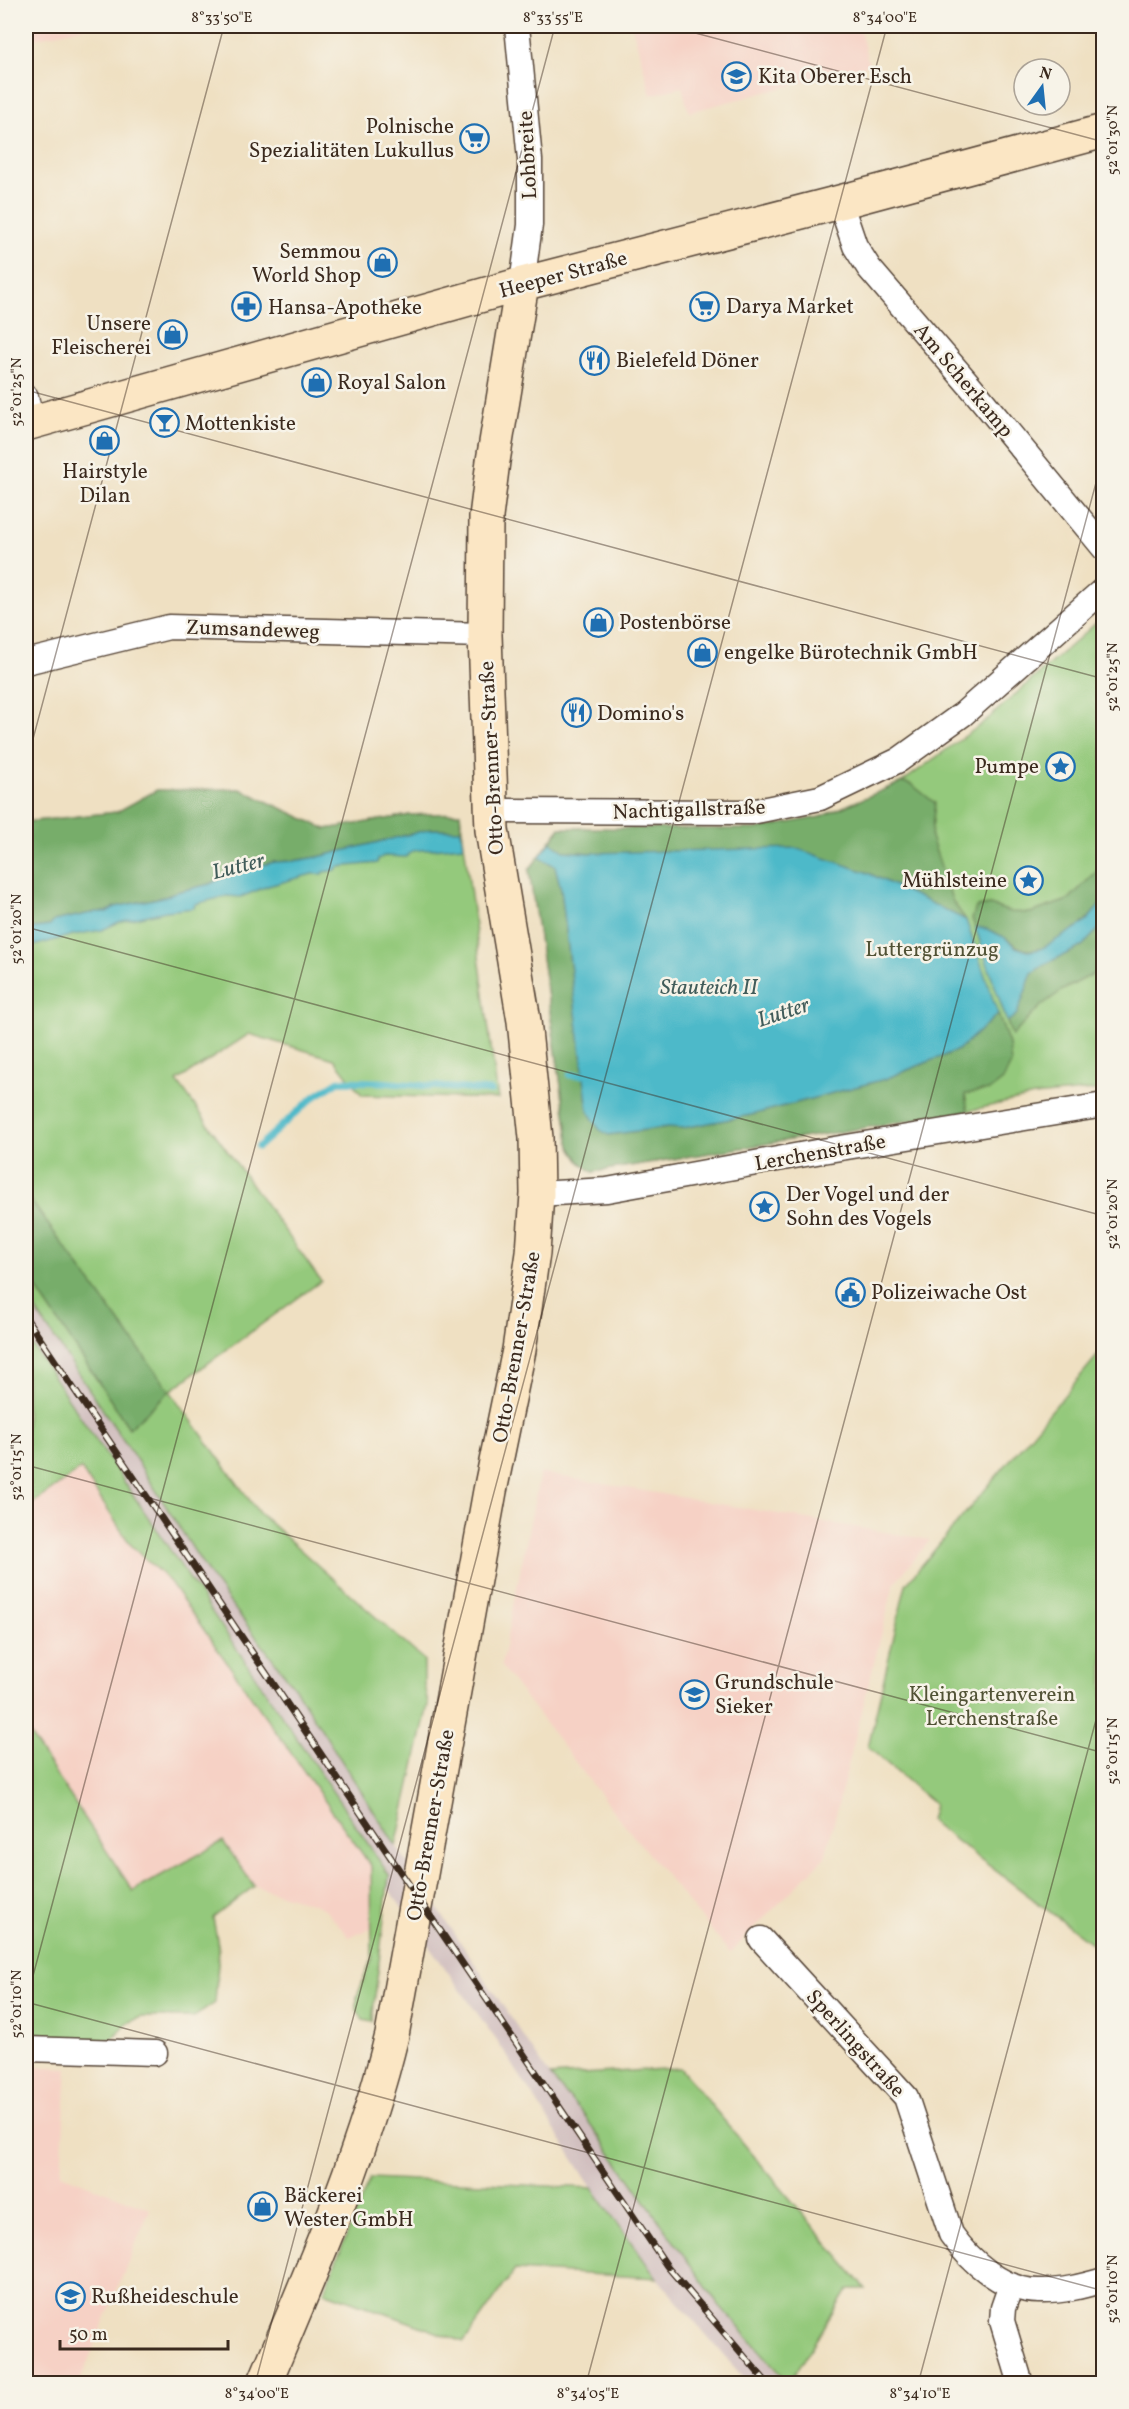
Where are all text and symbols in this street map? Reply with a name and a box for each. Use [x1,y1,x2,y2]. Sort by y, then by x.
text: 8°33'50"E [191,8,253,29]
text: 8°33'55"E [523,8,583,29]
text: 8°34'00"E [853,8,917,29]
north arrow [1012,57,1072,117]
school or university icon: Kita Oberer Esch [721,60,753,92]
text: N [1037,62,1054,87]
place label: Kita Oberer Esch [758,63,912,92]
text: 52°01'30"N [1103,105,1124,175]
street label: Lohbreite [512,110,545,200]
place label: Polnische Spezialitäten Lukullus [249,113,454,166]
supermarket icon: Polnische Spezialitäten Lukullus [459,122,491,154]
place label: Semmou World Shop [252,238,361,291]
street label: Heeper Straße [496,244,631,306]
shop icon: Semmou World Shop [366,247,398,279]
supermarket icon: Darya Market [689,290,721,322]
pharmacy icon: Hansa-Apotheke [231,291,263,323]
place label: Darya Market [726,293,854,322]
place label: Hansa-Apotheke [268,294,422,323]
place label: Unsere Fleischerei [51,310,151,363]
street label: Am Scherkamp [906,317,1020,445]
shop icon: Unsere Fleischerei [156,319,188,351]
restaurant icon: Bielefeld Döner [579,344,611,376]
place label: Bielefeld Döner [616,347,759,376]
text: 52°01'25"N [7,357,28,427]
shop icon: Royal Salon [300,366,332,398]
place label: Royal Salon [337,369,446,398]
bar icon: Mottenkiste [148,407,180,439]
place label: Mottenkiste [185,410,296,439]
shop icon: Hairstyle Dilan [89,424,121,456]
place label: Hairstyle Dilan [62,458,148,511]
shop icon: Postenbörse [582,606,614,638]
place label: Postenbörse [619,609,731,638]
street label: Zumsandeweg [185,614,320,647]
shop icon: engelke Bürotechnik GmbH [687,636,719,668]
place label: engelke Bürotechnik GmbH [724,639,978,668]
text: 52°01'25"N [1103,642,1124,712]
street label: Otto-Brenner-Straße [473,660,512,856]
restaurant icon: Domino's [560,697,592,729]
place label: Domino's [597,700,684,729]
place icon: Pumpe [1044,750,1076,782]
place label: Pumpe [974,753,1039,782]
street label: Nachtigallstraße [612,793,766,828]
water label: Lutter [209,846,269,889]
place icon: Mühlsteine [1012,864,1044,896]
place label: Mühlsteine [902,867,1007,896]
text: 52°01'20"N [7,894,28,964]
park label: Luttergrünzug [865,936,999,965]
water label: Stauteich II [660,973,759,1004]
water label: Lutter [753,990,815,1036]
street label: Lerchenstraße [752,1128,888,1179]
text: 52°01'20"N [1103,1179,1124,1249]
place label: Der Vogel und der Sohn des Vogels [786,1181,950,1234]
place icon: Der Vogel und der Sohn des Vogels [749,1190,781,1222]
street label: Otto-Brenner-Straße [486,1249,549,1445]
public building icon: Polizeiwache Ost [834,1276,866,1308]
place label: Polizeiwache Ost [871,1279,1027,1308]
text: 52°01'15"N [7,1433,28,1501]
place label: Grundschule Sieker [715,1669,834,1722]
school or university icon: Grundschule Sieker [678,1678,710,1710]
park label: Kleingartenverein Lerchenstraße [909,1681,1075,1734]
text: 52°01'15"N [1103,1717,1124,1785]
street label: Otto-Brenner-Straße [400,1727,463,1923]
text: 52°01'10"N [7,1970,28,2038]
street label: Sperlingstraße [798,1984,911,2104]
place label: Bäckerei Wester GmbH [284,2182,414,2235]
shop icon: Bäckerei Wester GmbH [247,2191,279,2223]
text: 52°01'10"N [1103,2255,1124,2323]
school or university icon: Rußheideschule [54,2280,86,2312]
place label: Rußheideschule [91,2283,239,2312]
scale bar [60,2313,228,2351]
text: 50 m [69,2323,108,2348]
text: 8°34'00"E [225,2384,289,2405]
text: 8°34'05"E [557,2384,619,2405]
text: 8°34'10"E [889,2384,951,2405]

